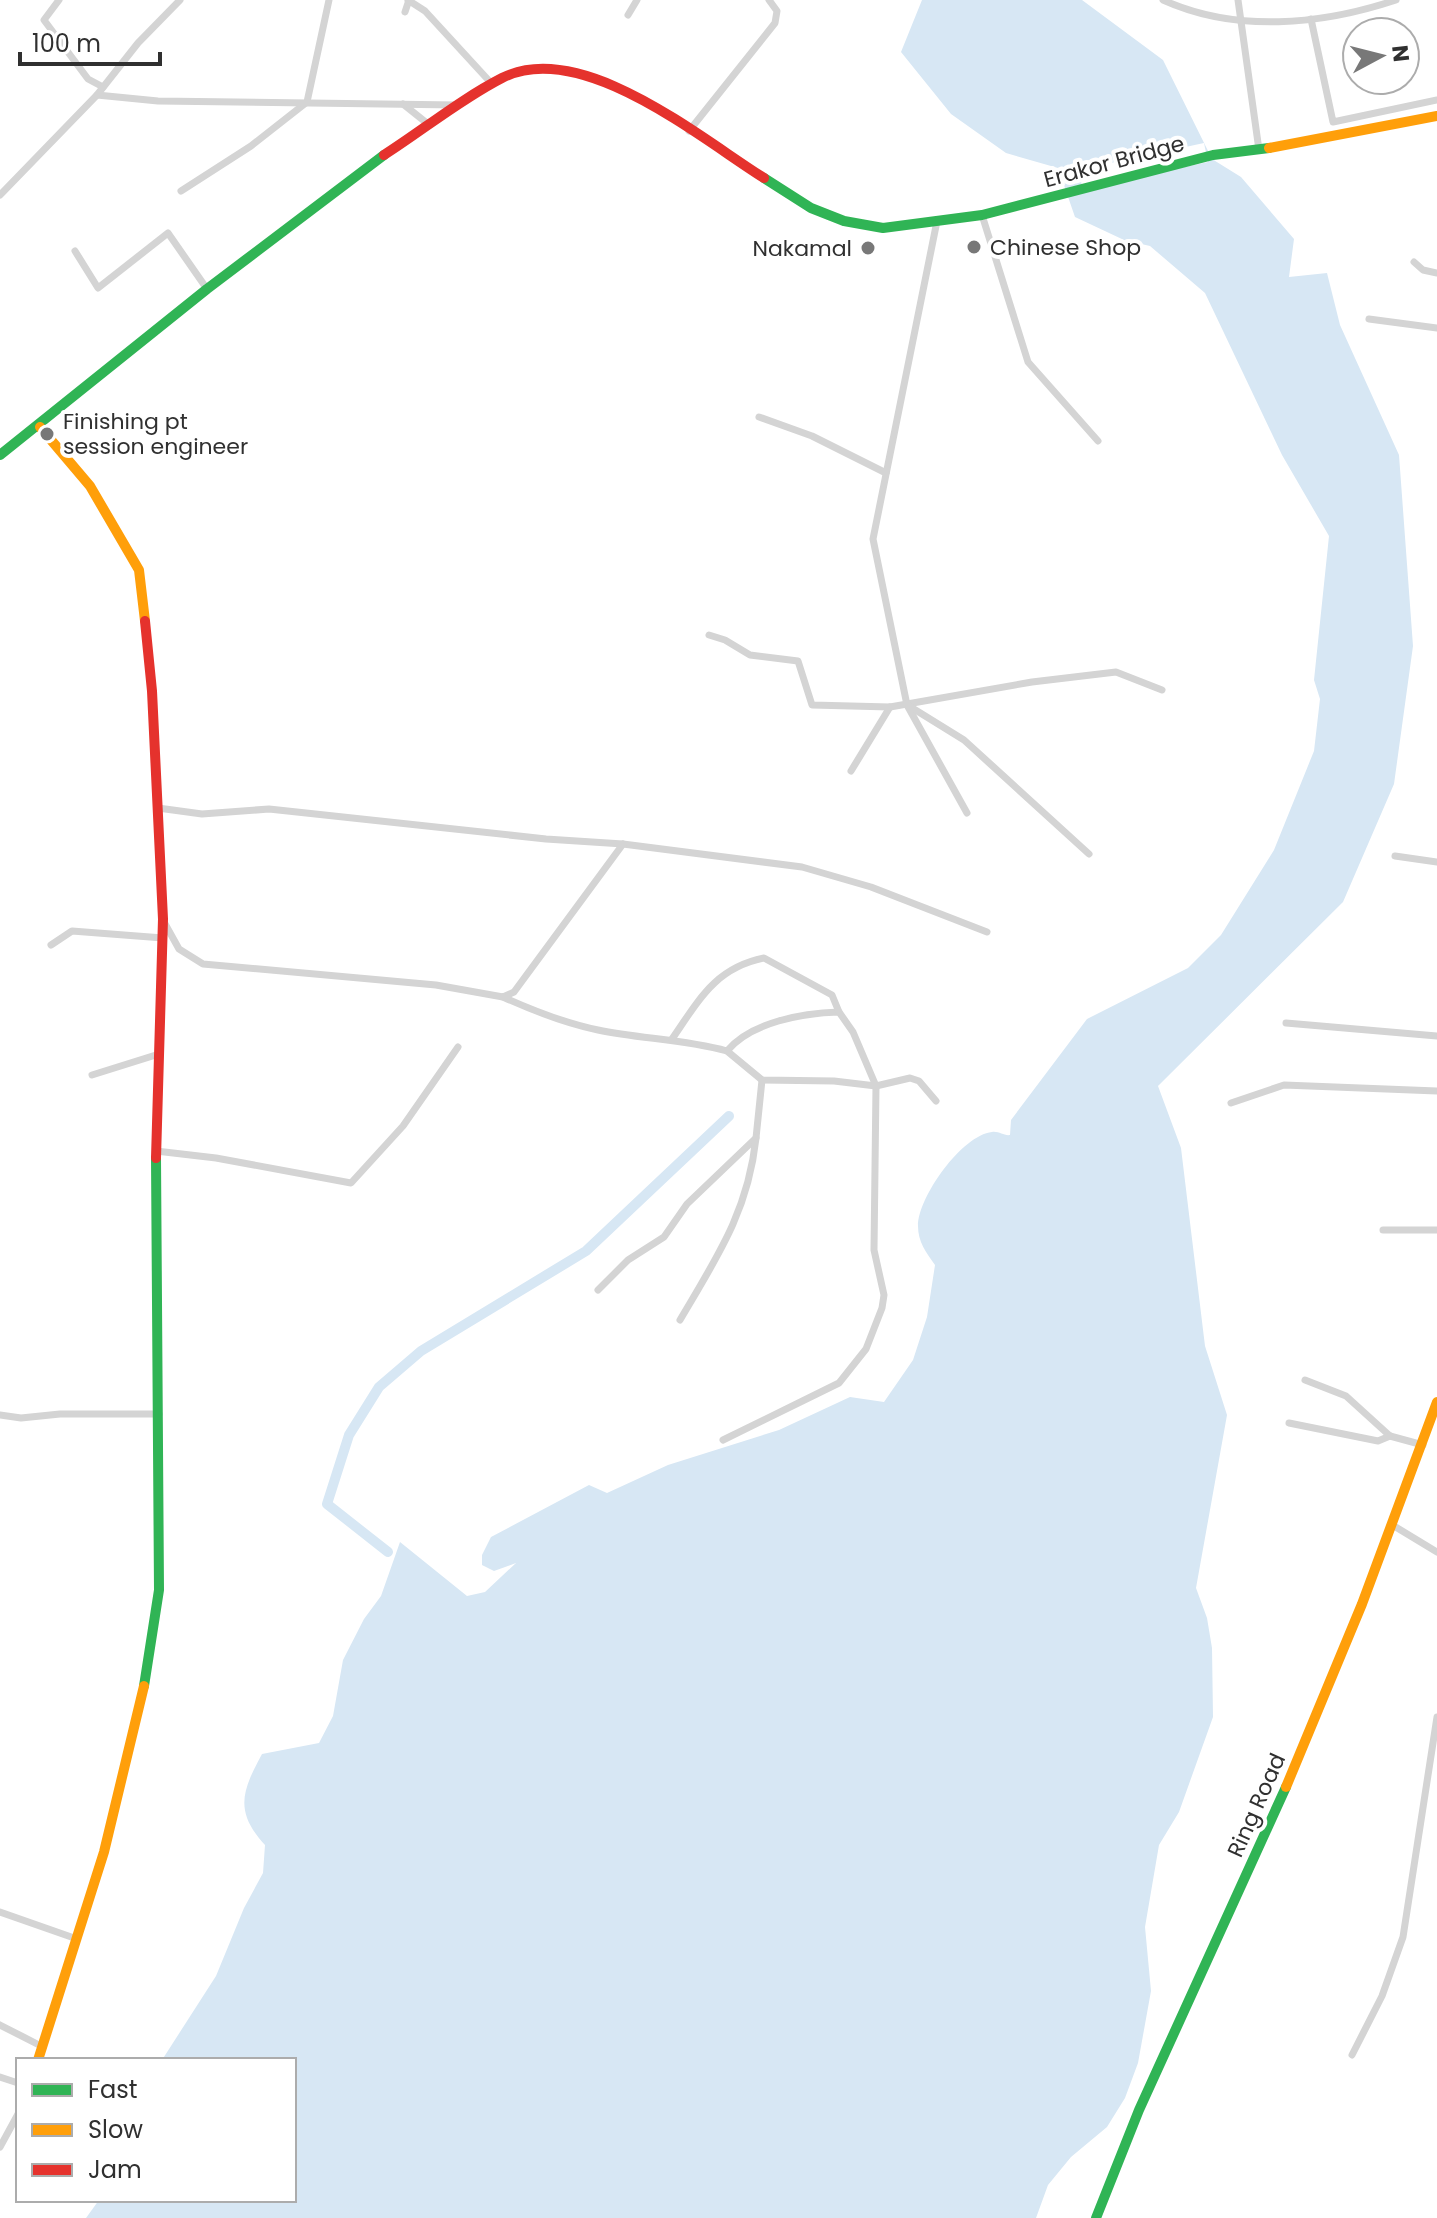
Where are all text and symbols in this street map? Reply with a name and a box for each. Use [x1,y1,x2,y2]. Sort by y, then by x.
scale bar [20,16,160,66]
north arrow [1341,16,1421,96]
text: 100 m [32,27,101,60]
text: N [1384,44,1417,64]
street label: Erakor Bridge [1040,128,1188,195]
place label: Chinese Shop [990,232,1141,263]
place label: Nakamal [753,233,852,264]
marker: Chinese Shop [965,238,983,256]
marker: Nakamal [859,239,877,257]
place label: Finishing pt session engineer [63,406,248,462]
marker: Finishing pt session engineer [38,425,56,443]
street label: Ring Road [1220,1748,1293,1862]
legend [16,2058,296,2202]
text: Fast [88,2073,138,2106]
text: Slow [88,2113,143,2146]
text: Jam [88,2153,142,2186]

